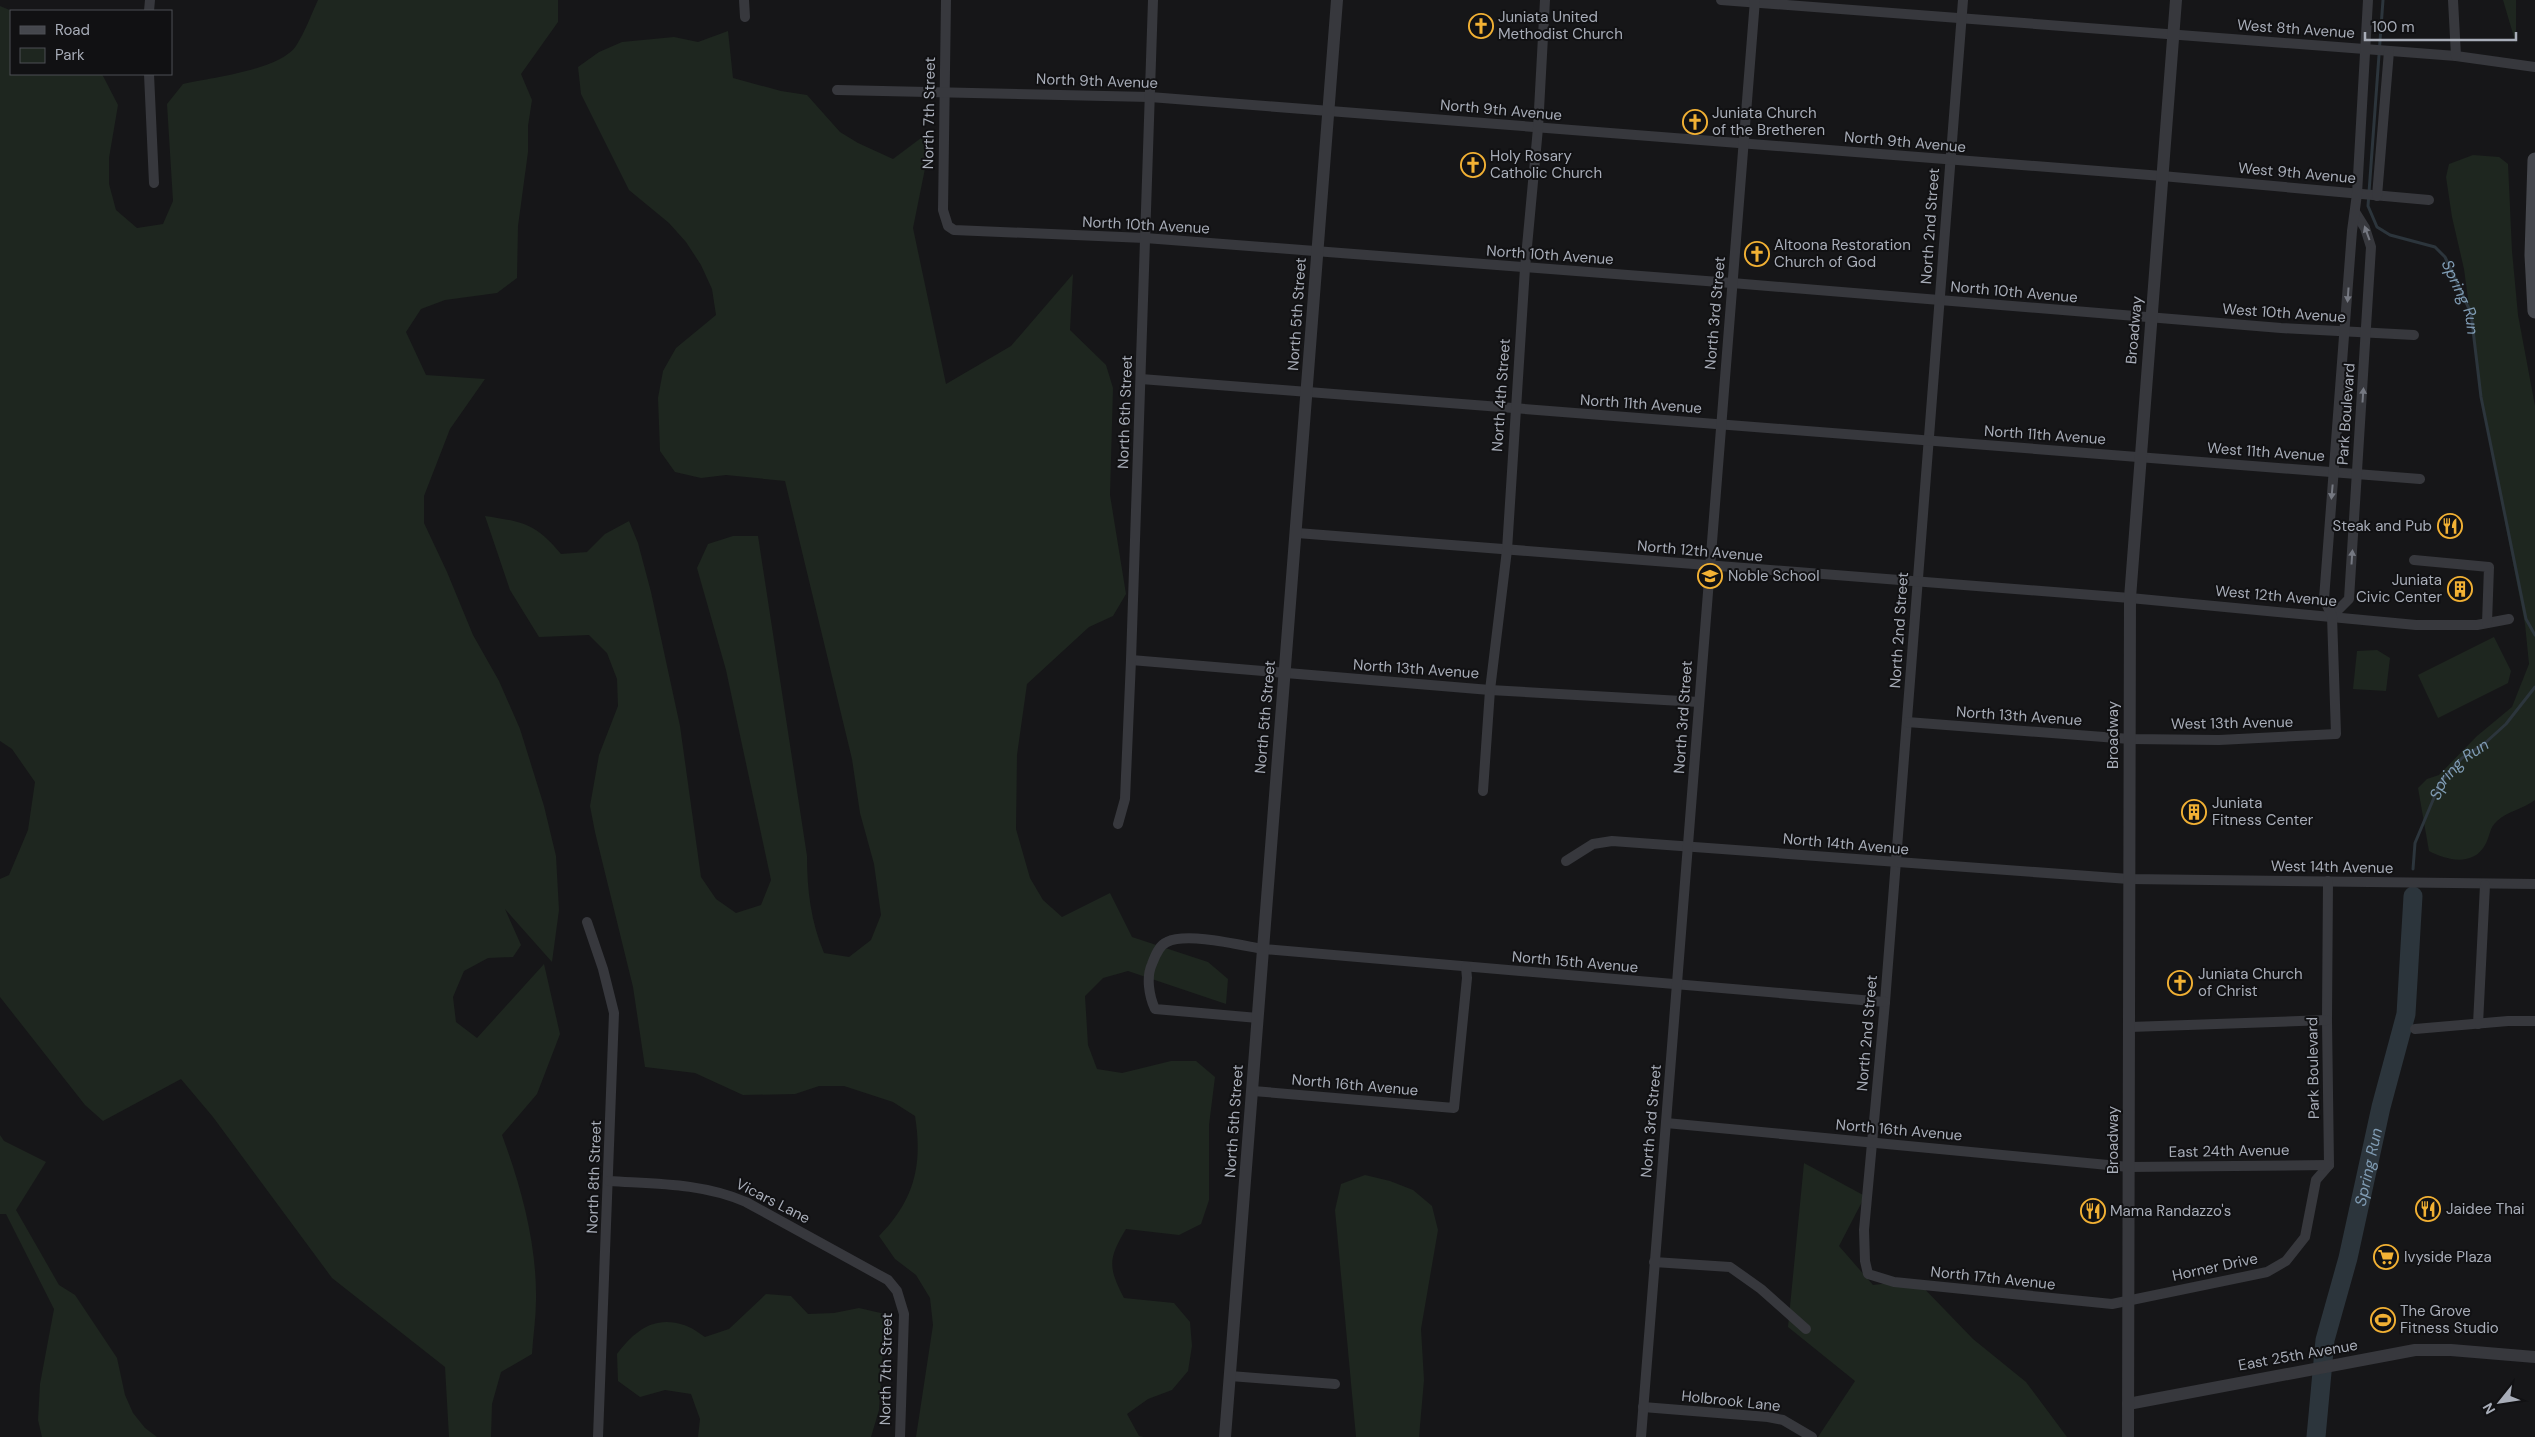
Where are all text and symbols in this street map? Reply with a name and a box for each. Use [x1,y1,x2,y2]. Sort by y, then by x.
place label: Juniata United Methodist Church [1498,7,1623,44]
legend [10,10,172,75]
scale bar [2365,10,2516,42]
church icon: Juniata United Methodist Church [1468,13,1494,39]
street label: West 8th Avenue [2236,15,2356,43]
text: 100 m [2372,17,2415,37]
text: Road [55,20,90,40]
text: Park [55,45,85,65]
street label: North 7th Street [918,57,940,169]
street label: North 9th Avenue [1036,69,1158,93]
street label: North 9th Avenue [1439,95,1563,125]
place label: Juniata Church of the Bretheren [1712,103,1825,140]
church icon: Juniata Church of the Bretheren [1682,109,1708,135]
street label: North 9th Avenue [1843,127,1967,157]
place label: Holy Rosary Catholic Church [1490,146,1602,183]
church icon: Holy Rosary Catholic Church [1460,152,1486,178]
street label: West 9th Avenue [2237,158,2357,188]
street label: North 2nd Street [1916,167,1944,285]
street label: North 10th Avenue [1082,212,1210,238]
one-way arrow [2363,225,2371,240]
place label: Altoona Restoration Church of God [1774,235,1911,272]
street label: North 10th Avenue [1486,241,1614,269]
church icon: Altoona Restoration Church of God [1744,241,1770,267]
street label: North 3rd Street [1700,256,1730,370]
water label: Spring Run [2437,256,2483,336]
street label: North 5th Street [1283,257,1311,371]
street label: North 10th Avenue [1950,276,2078,308]
one-way arrow [2343,288,2351,304]
street label: Broadway [2121,294,2147,365]
street label: West 10th Avenue [2222,299,2346,327]
street label: North 4th Street [1487,338,1515,452]
street label: North 6th Street [1113,355,1137,469]
street label: Park Boulevard [2332,362,2360,466]
one-way arrow [2359,386,2367,402]
street label: North 11th Avenue [1579,390,1703,418]
street label: North 11th Avenue [1983,421,2107,449]
street label: West 11th Avenue [2206,438,2326,466]
one-way arrow [2328,484,2336,500]
restaurant icon: Steak and Pub [2437,513,2463,539]
place label: Steak and Pub [2333,516,2432,536]
street label: North 12th Avenue [1636,536,1764,566]
one-way arrow [2348,549,2356,565]
school or university icon: Noble School [1697,563,1723,589]
place label: Noble School [1728,566,1820,586]
place label: Juniata Civic Center [2356,570,2442,607]
street label: North 2nd Street [1885,571,1913,689]
building icon: Juniata Civic Center [2447,576,2473,602]
street label: West 12th Avenue [2214,581,2338,611]
street label: North 13th Avenue [1352,655,1480,683]
street label: North 5th Street [1250,659,1280,774]
street label: North 3rd Street [1669,660,1697,774]
street label: Broadway [2103,700,2123,769]
street label: North 13th Avenue [1955,702,2083,730]
street label: West 13th Avenue [2171,712,2293,734]
water label: Spring Run [2424,734,2493,803]
place label: Juniata Fitness Center [2212,793,2314,830]
building icon: Juniata Fitness Center [2181,799,2207,825]
street label: North 14th Avenue [1782,829,1910,859]
street label: West 14th Avenue [2271,856,2393,878]
street label: North 15th Avenue [1511,947,1639,977]
place label: Juniata Church of Christ [2198,964,2303,1001]
church icon: Juniata Church of Christ [2167,970,2193,996]
street label: North 2nd Street [1852,974,1882,1092]
street label: Park Boulevard [2302,1017,2324,1119]
street label: North 5th Street [1220,1064,1248,1178]
street label: North 3rd Street [1636,1064,1666,1178]
street label: North 16th Avenue [1291,1070,1419,1100]
street label: Broadway [2103,1105,2123,1174]
street label: North 16th Avenue [1835,1115,1963,1145]
street label: North 8th Street [582,1120,606,1234]
water label: Spring Run [2350,1126,2387,1208]
street label: East 24th Avenue [2168,1140,2290,1162]
street label: Vicars Lane [733,1174,813,1228]
restaurant icon: Jaidee Thai [2415,1196,2441,1222]
restaurant icon: Mama Randazzo's [2080,1198,2106,1224]
place label: Jaidee Thai [2446,1199,2525,1219]
place label: Mama Randazzo's [2110,1201,2231,1221]
supermarket icon: Ivyside Plaza [2373,1244,2399,1270]
place label: Ivyside Plaza [2404,1247,2492,1267]
street label: Horner Drive [2170,1248,2260,1286]
street label: North 17th Avenue [1930,1261,2056,1295]
place label: The Grove Fitness Studio [2400,1301,2499,1338]
sports icon: The Grove Fitness Studio [2370,1307,2396,1333]
street label: North 7th Street [875,1313,897,1425]
street label: East 25th Avenue [2237,1335,2359,1375]
north arrow [2475,1377,2525,1427]
street label: Holbrook Lane [1680,1386,1782,1416]
text: N [2478,1400,2499,1417]

